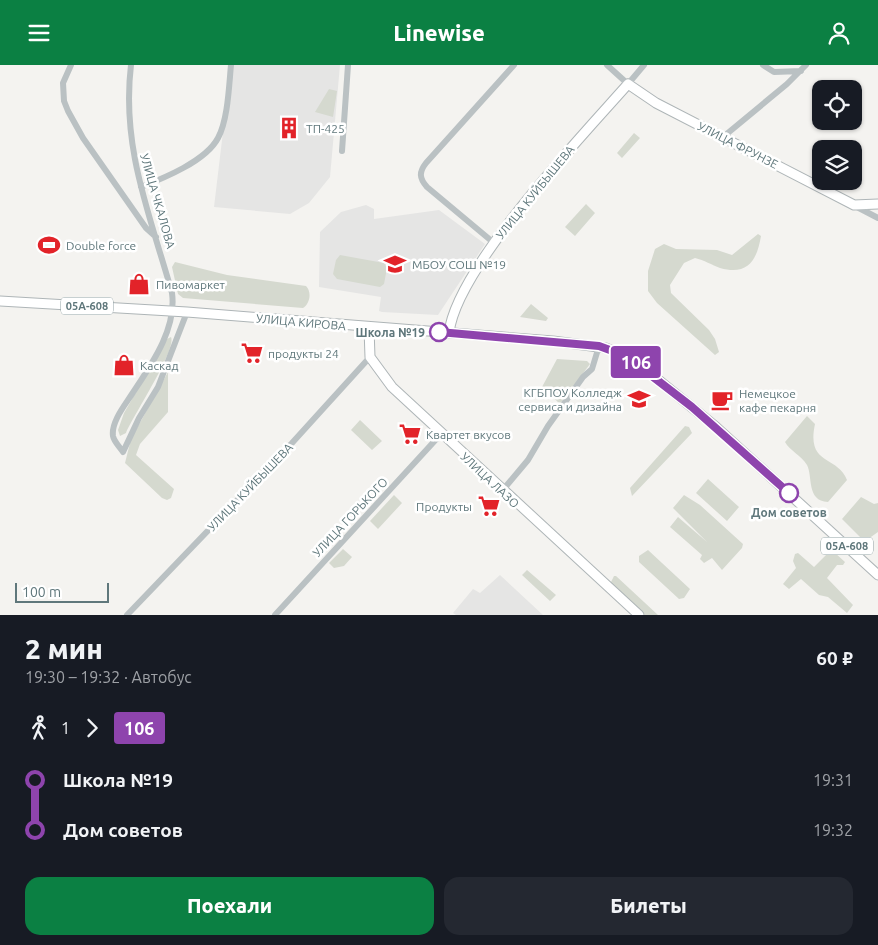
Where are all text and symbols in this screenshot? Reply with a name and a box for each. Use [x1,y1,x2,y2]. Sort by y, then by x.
icon: menu [25,19,53,47]
icon: person [825,19,853,47]
text: Linewise [393,20,485,45]
map controls [812,80,862,190]
button: locate [812,80,862,130]
building icon: ТП-425 [276,115,302,141]
street label: УЛИЦА ФРУНЗЕ [696,119,781,171]
place label: ТП-425 [306,122,345,135]
button: layers [812,140,862,190]
street label: УЛИЦА КУЙБЫШЕВА [493,142,577,241]
street label: УЛИЦА ЧКАЛОВА [138,152,178,250]
sports icon: Double force [36,232,62,258]
place label: Double force [66,239,136,252]
school or university icon: МБОУ СОШ №19 [382,251,408,277]
place label: МБОУ СОШ №19 [412,258,506,271]
shop icon: Пивомаркет [126,271,152,297]
place label: Пивомаркет [156,278,226,291]
road number: 05А-608 [61,297,113,315]
street label: УЛИЦА КИРОВА [256,312,347,332]
marker: Школа №19 [429,322,449,342]
place label: Школа №19 [356,326,425,339]
supermarket icon: продукты 24 [239,340,265,366]
line badge: 106 [607,346,665,378]
place label: продукты 24 [268,347,339,360]
shop icon: Каскад [111,352,137,378]
text: 106 [621,352,651,372]
place label: Каскад [140,359,178,372]
place label: КГБПОУ Колледж сервиса и дизайна [518,386,622,413]
school or university icon: КГБПОУ Колледж сервиса и дизайна [626,386,652,412]
cafe icon: Немецкое кафе пекарня [709,387,735,413]
place label: Немецкое кафе пекарня [739,387,816,414]
supermarket icon: Квартет вкусов [397,421,423,447]
place label: Квартет вкусов [426,428,511,441]
street label: УЛИЦА КУЙБЫШЕВА [205,440,295,533]
street label: УЛИЦА ЛАЗО [458,450,522,510]
street label: УЛИЦА ГОРЬКОГО [310,475,390,559]
marker: Дом советов [779,483,799,503]
supermarket icon: Продукты [476,493,502,519]
place label: Продукты [416,500,472,513]
place label: Дом советов [751,506,827,519]
road number: 05А-608 [821,537,873,555]
scale bar [15,580,109,603]
text: 100 m [22,584,61,600]
text: 2 мин [25,633,103,664]
text: 60 ₽ [816,647,853,669]
text: 19:30 – 19:32 · Автобус [25,668,192,686]
icon: walk [25,714,53,742]
icon: forward [78,714,106,742]
text: 106 [124,718,155,738]
text: 1 [61,719,70,737]
text: Школа №19 [63,769,173,791]
text: 19:31 [813,771,853,789]
text: Дом советов [63,819,183,841]
text: 19:32 [813,821,853,839]
button: Поехали [25,877,434,935]
button: Билеты [444,877,853,935]

